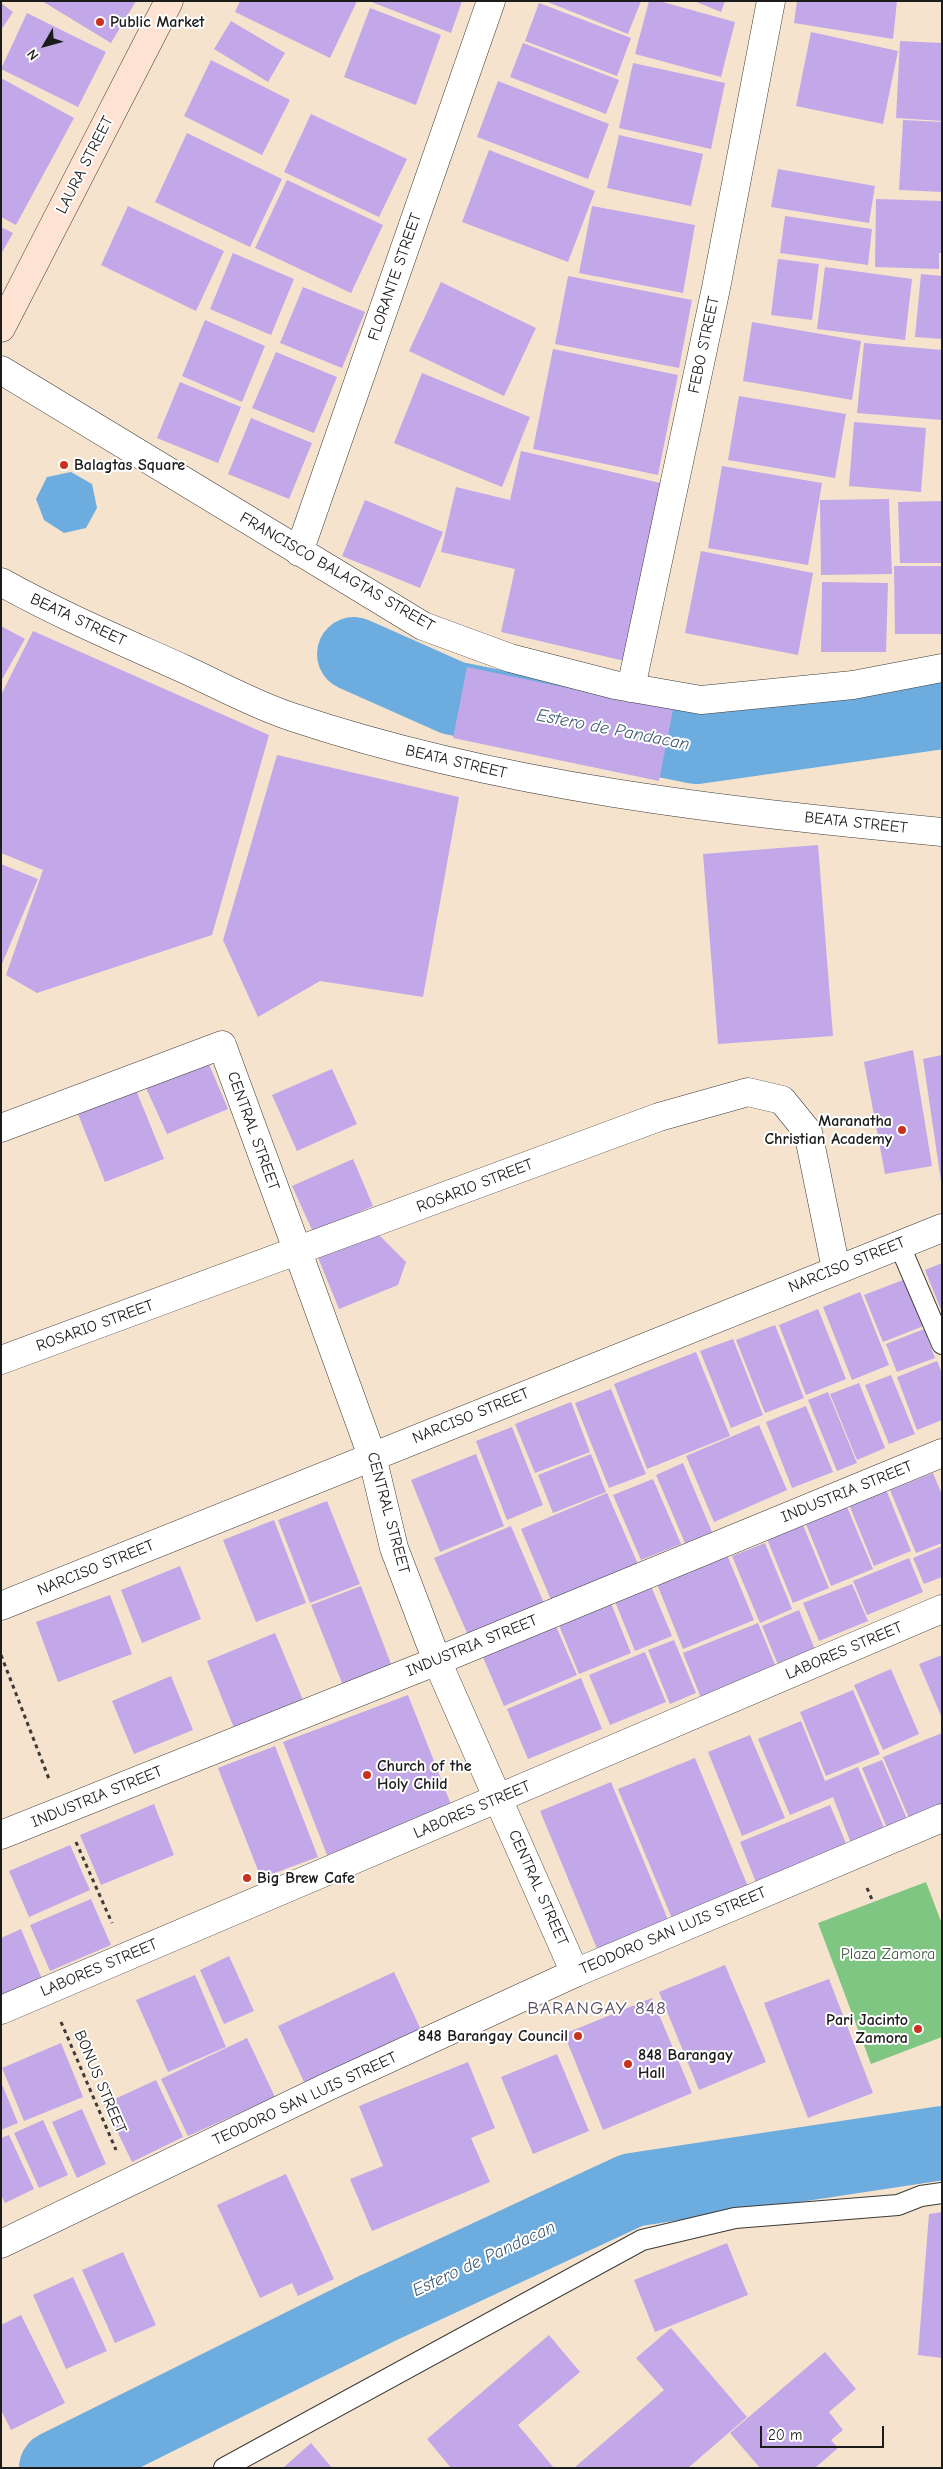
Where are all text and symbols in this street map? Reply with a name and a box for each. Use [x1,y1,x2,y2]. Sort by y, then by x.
place label: Public Market [110,12,205,32]
marker: Public Market [94,16,106,28]
north arrow [20,20,70,70]
text: N [23,46,42,63]
street label: LAURA STREET [52,113,118,217]
street label: FLORANTE STREET [364,210,426,344]
street label: FEBO STREET [684,295,724,395]
place label: Balagtas Square [74,455,185,475]
marker: Balagtas Square [58,459,70,471]
street label: FRANCISCO BALAGTAS STREET [236,508,438,636]
street label: BEATA STREET [27,589,129,651]
water label: Estero de Pandacan [535,705,691,755]
street label: BEATA STREET [403,741,509,783]
street label: BEATA STREET [803,808,909,838]
street label: CENTRAL STREET [223,1069,283,1193]
place label: Maranatha Christian Academy [764,1111,892,1149]
marker: Maranatha Christian Academy [896,1124,908,1136]
street label: ROSARIO STREET [414,1155,536,1217]
street label: NARCISO STREET [786,1233,908,1297]
street label: ROSARIO STREET [34,1296,156,1356]
street label: NARCISO STREET [410,1384,532,1448]
street label: CENTRAL STREET [363,1450,413,1576]
street label: INDUSTRIA STREET [779,1457,915,1527]
street label: NARCISO STREET [35,1536,157,1600]
street label: INDUSTRIA STREET [404,1611,540,1681]
street label: LABORES STREET [783,1618,905,1684]
place label: Church of the Holy Child [377,1756,472,1794]
street label: INDUSTRIA STREET [29,1762,165,1832]
marker: Church of the Holy Child [361,1769,373,1781]
street label: LABORES STREET [411,1777,533,1843]
street label: CENTRAL STREET [504,1827,572,1949]
place label: Big Brew Cafe [257,1868,355,1888]
marker: Big Brew Cafe [241,1872,253,1884]
street label: TEODORO SAN LUIS STREET [577,1883,769,1979]
street label: LABORES STREET [38,1935,160,2001]
park label: Plaza Zamora [841,1944,935,1964]
district label: BARANGAY 848 [526,1998,668,2020]
place label: Pari Jacinto Zamora [826,2010,908,2048]
marker: Pari Jacinto Zamora [912,2023,924,2035]
place label: 848 Barangay Council [418,2026,568,2046]
street label: BONUS STREET [70,2027,130,2137]
marker: 848 Barangay Council [572,2030,584,2042]
place label: 848 Barangay Hall [638,2045,732,2083]
street label: TEODORO SAN LUIS STREET [210,2048,400,2150]
marker: 848 Barangay Hall [622,2058,634,2070]
water label: Estero de Pandacan [409,2216,559,2302]
scale bar [763,2416,887,2448]
text: 20 m [768,2426,802,2444]

